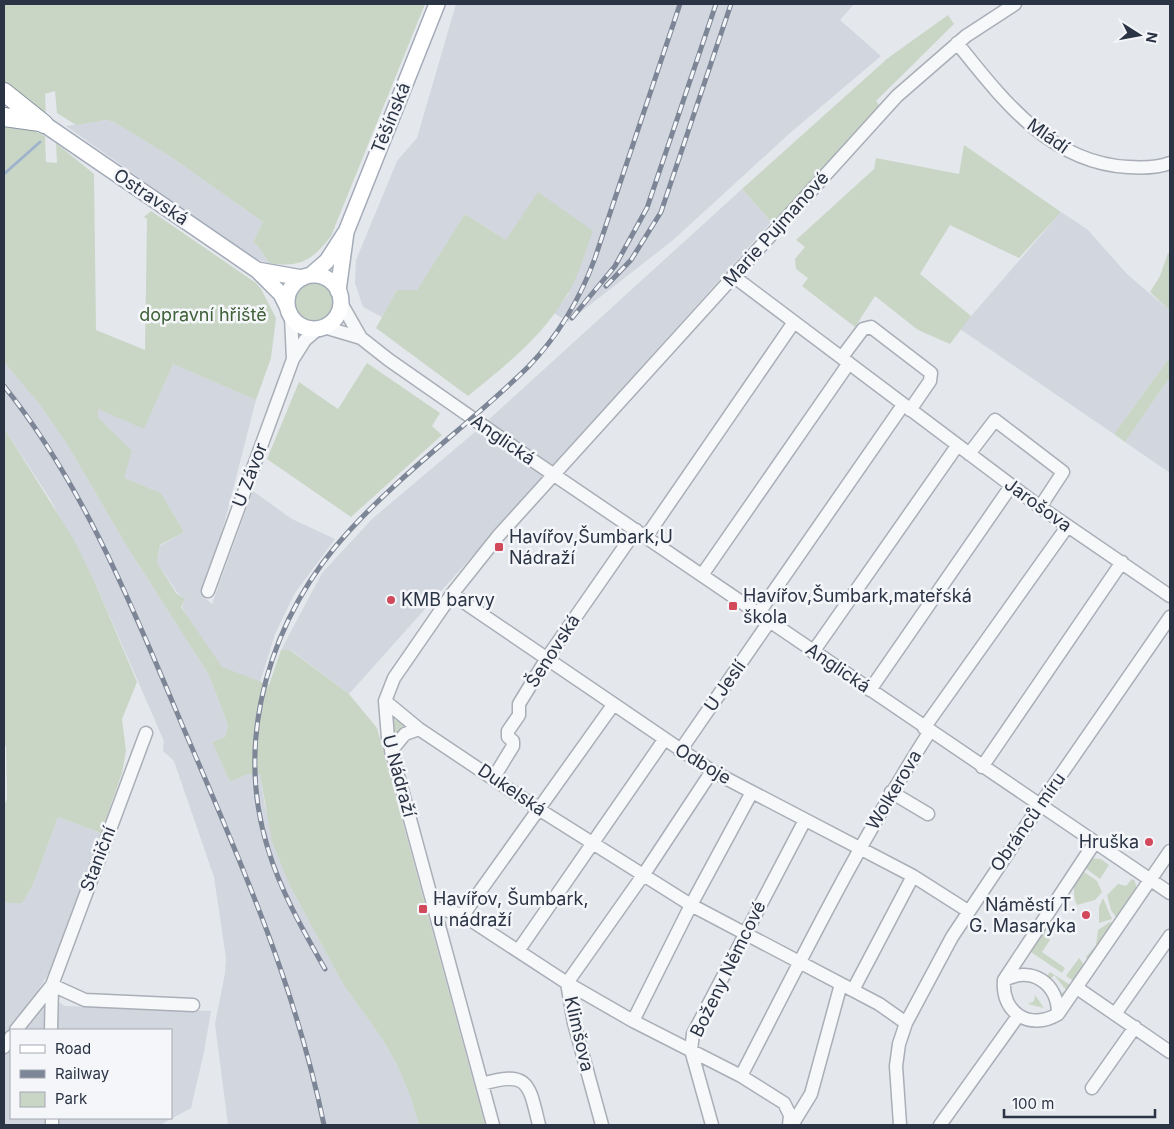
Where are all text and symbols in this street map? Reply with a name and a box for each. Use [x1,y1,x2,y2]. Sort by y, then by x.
north arrow [1114,10,1164,60]
text: N [1143,31,1162,44]
street label: Těšínská [367,79,414,156]
street label: Mládí [1023,114,1074,158]
street label: Ostravská [110,164,193,229]
street label: Marie Pujmanové [719,167,833,290]
park label: dopravní hřiště [139,304,267,325]
street label: Anglická [467,410,539,469]
street label: U Závor [228,440,271,510]
street label: Jarošova [1001,473,1076,536]
place label: Havířov,Šumbark,U Nádraží [509,525,673,568]
marker: Havířov,Šumbark,U Nádraží [493,541,505,553]
place label: Havířov,Šumbark,mateřská škola [743,584,972,627]
place label: KMB barvy [401,589,495,610]
marker: KMB barvy [385,594,397,606]
marker: Havířov,Šumbark,mateřská škola [727,600,739,612]
street label: Šenovská [520,610,584,691]
street label: Anglická [802,638,874,697]
street label: U Jeslí [700,656,750,715]
street label: U Nádraží [378,732,421,820]
street label: Odboje [672,739,735,788]
street label: Wolkerova [862,746,925,833]
street label: Dukelská [474,759,550,820]
street label: Obránců míru [986,768,1069,875]
street label: Staniční [76,823,120,894]
place label: Hruška [1079,831,1139,852]
marker: Hruška [1143,836,1155,848]
place label: Havířov, Šumbark, u nádraží [433,887,589,930]
place label: Náměstí T. G. Masaryka [969,894,1076,936]
street label: Boženy Němcové [685,897,770,1040]
marker: Havířov, Šumbark, u nádraží [417,903,429,915]
marker: Náměstí T. G. Masaryka [1080,909,1092,921]
street label: Klimšova [561,994,598,1074]
legend [10,1029,172,1119]
text: Road [55,1039,91,1058]
text: Railway [55,1064,110,1083]
scale bar [1004,1086,1155,1118]
text: Park [55,1089,88,1108]
text: 100 m [1012,1094,1054,1113]

